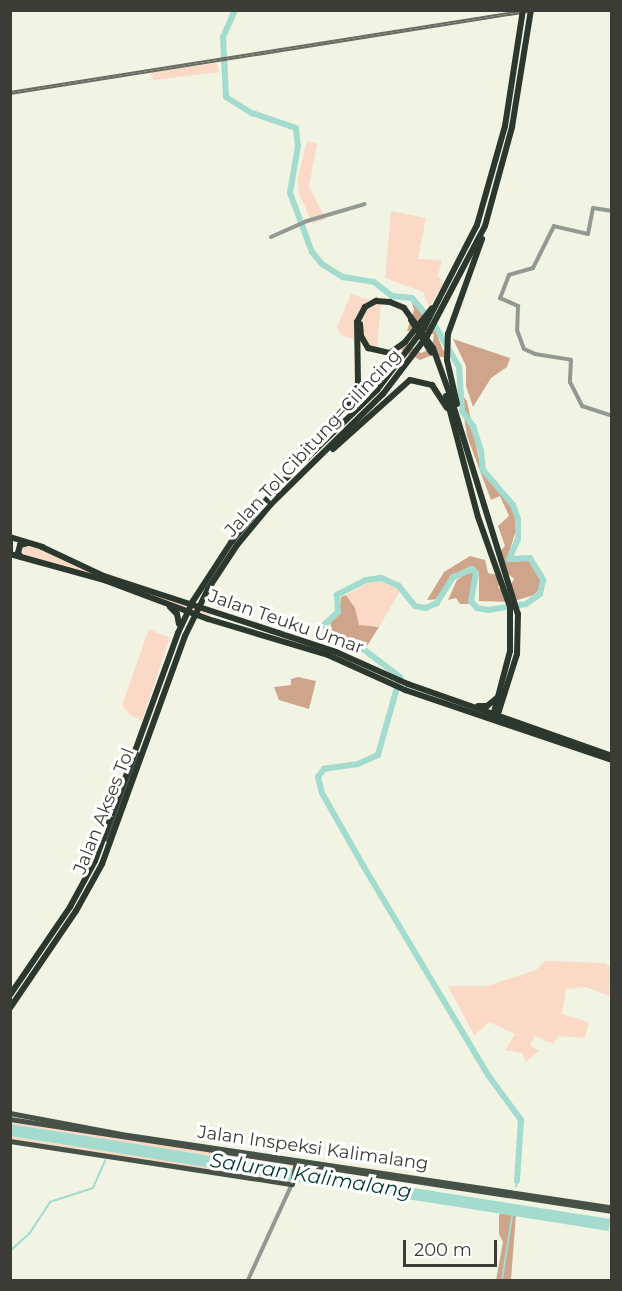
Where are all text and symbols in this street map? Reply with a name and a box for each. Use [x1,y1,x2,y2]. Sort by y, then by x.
street label: Jalan Tol Cibitung–Cilincing [220,345,406,541]
street label: Jalan Teuku Umar [205,585,367,659]
street label: Jalan Akses Tol [69,745,139,877]
street label: Jalan Inspeksi Kalimalang [196,1121,430,1175]
water label: Saluran Kalimalang [208,1148,414,1204]
scale bar [406,1228,500,1266]
text: 200 m [414,1239,472,1261]

